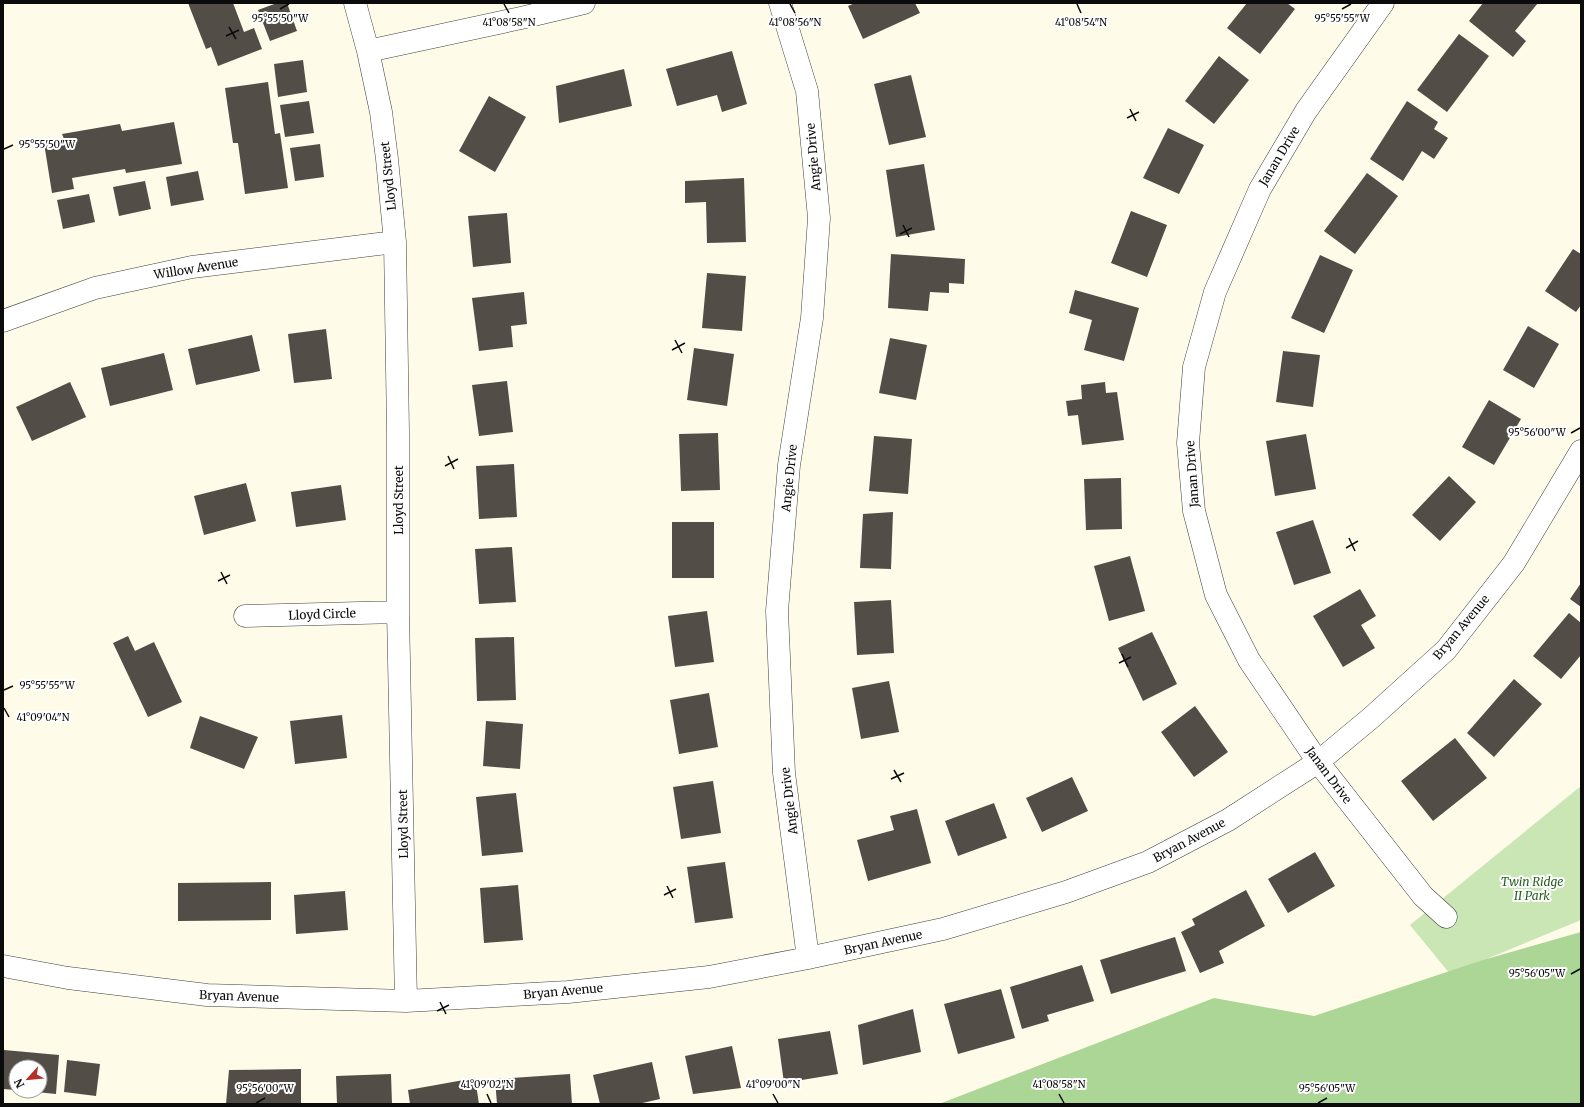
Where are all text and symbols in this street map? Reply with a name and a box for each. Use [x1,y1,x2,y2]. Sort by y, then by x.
text: 95°55'50"W [252,12,309,25]
text: 95°55'55"W [1314,12,1371,25]
text: 41°08'58"N [483,16,536,29]
text: 41°08'56"N [769,16,821,29]
text: 41°08'54"N [1055,16,1107,29]
street label: Angie Drive [803,123,824,192]
street label: Janan Drive [1255,123,1303,189]
text: 95°55'50"W [19,138,76,151]
street label: Lloyd Street [377,140,399,211]
street label: Willow Avenue [152,254,239,282]
text: 95°56'00"W [1508,426,1567,439]
street label: Janan Drive [1182,440,1202,509]
street label: Angie Drive [778,443,800,514]
street label: Lloyd Street [391,465,406,535]
street label: Bryan Avenue [1430,592,1492,662]
street label: Lloyd Circle [288,605,356,623]
text: 95°55'55"W [19,679,76,692]
text: 41°09'04"N [17,711,70,724]
street label: Janan Drive [1302,743,1355,806]
street label: Angie Drive [777,766,801,837]
street label: Lloyd Street [395,789,411,859]
street label: Bryan Avenue [1150,815,1228,865]
park label: Twin Ridge II Park [1501,874,1563,903]
street label: Bryan Avenue [842,926,924,958]
text: 95°56'05"W [1509,967,1566,980]
street label: Bryan Avenue [523,980,603,1002]
street label: Bryan Avenue [199,987,279,1005]
north arrow [8,1059,48,1099]
text: N [11,1076,27,1091]
text: 41°09'02"N [460,1078,514,1091]
text: 41°09'00"N [746,1078,800,1091]
text: 41°08'58"N [1033,1078,1086,1091]
text: 95°56'00"W [236,1082,295,1095]
text: 95°56'05"W [1299,1082,1356,1095]

